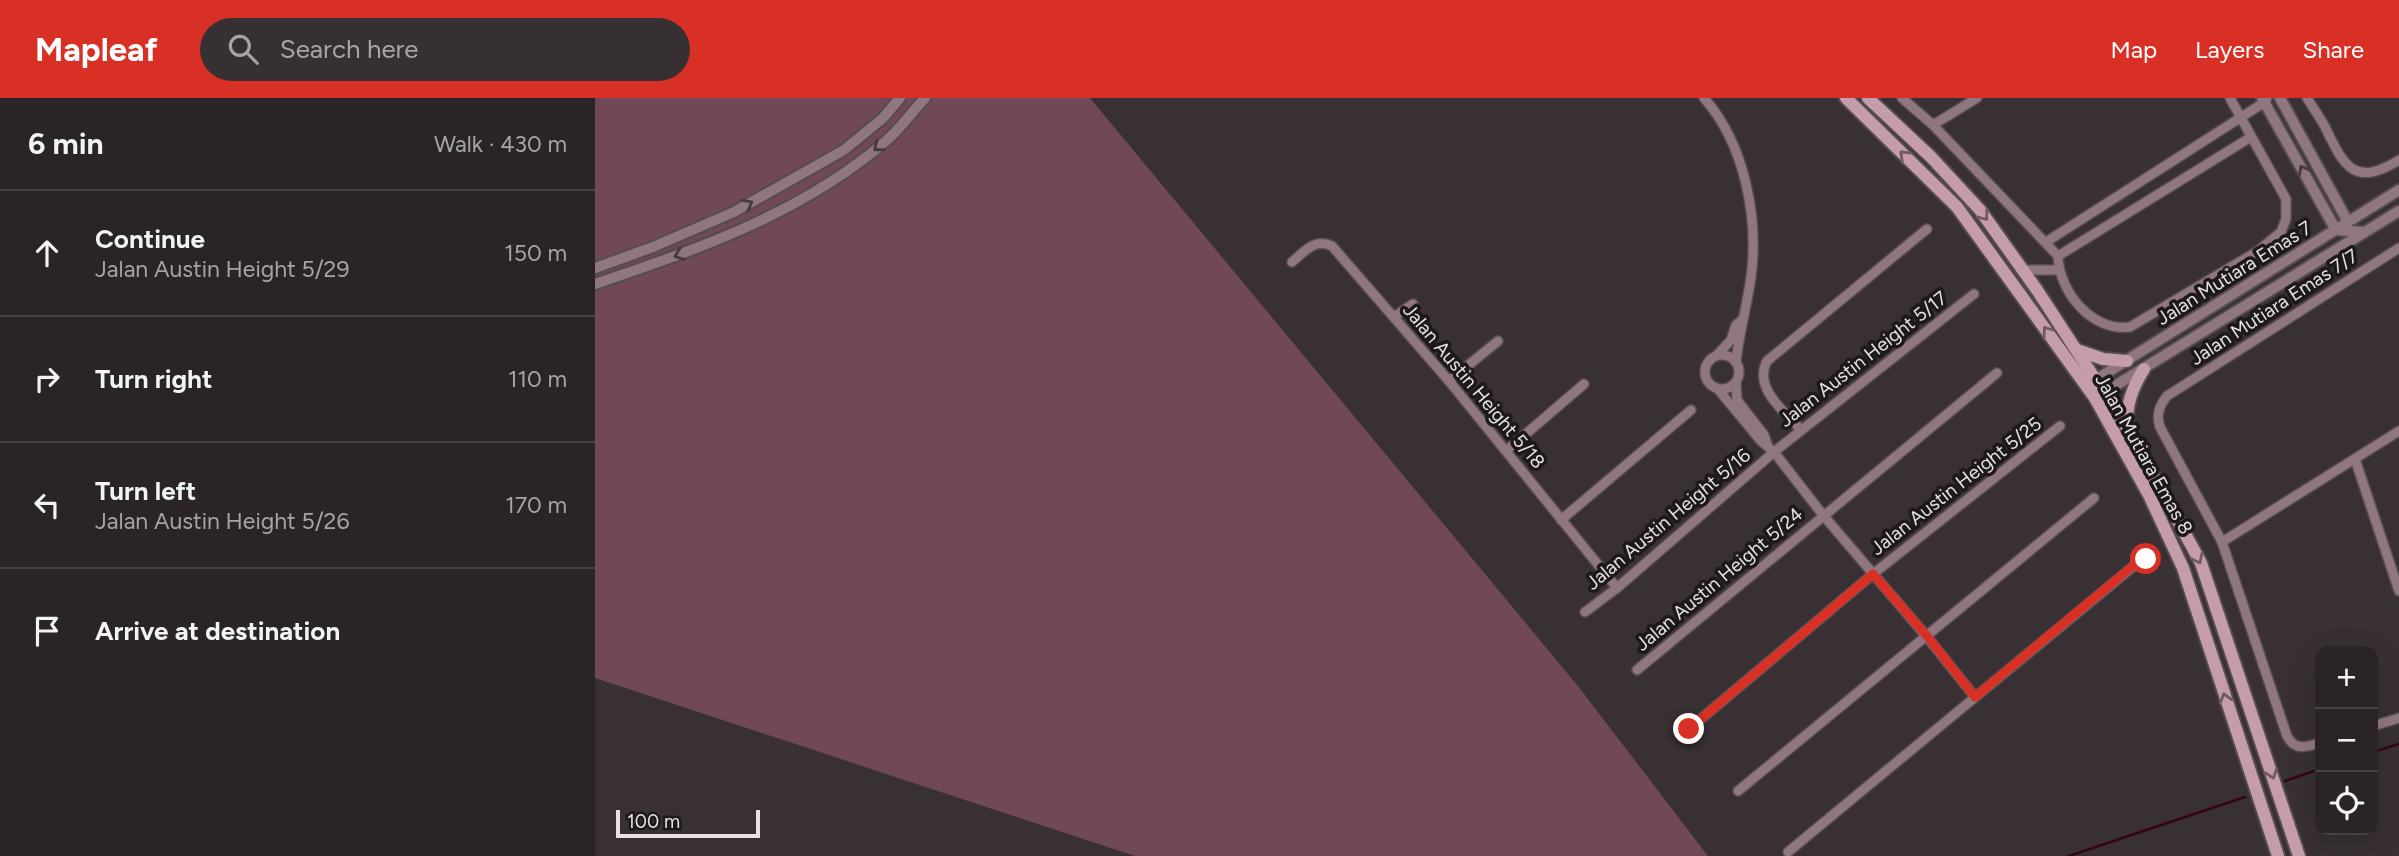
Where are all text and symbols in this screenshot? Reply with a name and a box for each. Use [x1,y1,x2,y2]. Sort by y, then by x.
search box [200,18,690,81]
text: Mapleaf [35,30,158,69]
icon: search [224,30,262,68]
text: Search here [280,33,419,65]
text: Map [2110,35,2157,64]
text: Layers [2195,35,2264,64]
text: Share [2302,35,2364,64]
text: 6 min [28,125,104,162]
text: Walk · 430 m [434,130,567,158]
one-way arrow [874,139,886,152]
one-way arrow [1899,150,1912,163]
one-way arrow [2297,165,2311,178]
one-way arrow [741,199,754,212]
one-way arrow [1976,209,1989,221]
street label: Jalan Mutiara Emas 7 [2152,216,2316,330]
text: Continue [95,223,205,255]
icon: ahead [28,234,66,272]
text: 150 m [504,239,567,267]
street label: Jalan Mutiara Emas 7/7 [2186,244,2362,370]
one-way arrow [674,247,686,261]
text: Jalan Austin Height 5/29 [95,255,349,283]
street label: Jalan Austin Height 5/17 [1774,286,1952,432]
street label: Jalan Austin Height 5/18 [1398,299,1550,473]
one-way arrow [2043,326,2055,339]
icon: right [28,360,66,398]
text: Turn right [95,363,212,395]
text: 110 m [508,365,567,393]
street label: Jalan Mutiara Emas 8 [2090,370,2198,538]
street label: Jalan Austin Height 5/25 [1866,412,2046,560]
street label: Jalan Austin Height 5/16 [1581,443,1755,594]
text: Turn left [95,475,196,507]
icon: left [28,486,66,524]
text: 170 m [505,491,567,519]
street label: Jalan Austin Height 5/24 [1631,502,1807,656]
text: Jalan Austin Height 5/26 [95,507,349,535]
route start [2130,543,2161,574]
one-way arrow [2190,552,2204,564]
icon: arrive [28,612,66,650]
text: Arrive at destination [95,615,340,647]
map controls [2315,646,2378,835]
button: + [2315,646,2378,709]
one-way arrow [2219,692,2234,704]
button: − [2315,709,2378,772]
route end [1673,713,1704,744]
one-way arrow [2263,768,2278,780]
button: locate [2315,772,2378,835]
scale bar [616,807,759,839]
text: 100 m [627,810,680,833]

